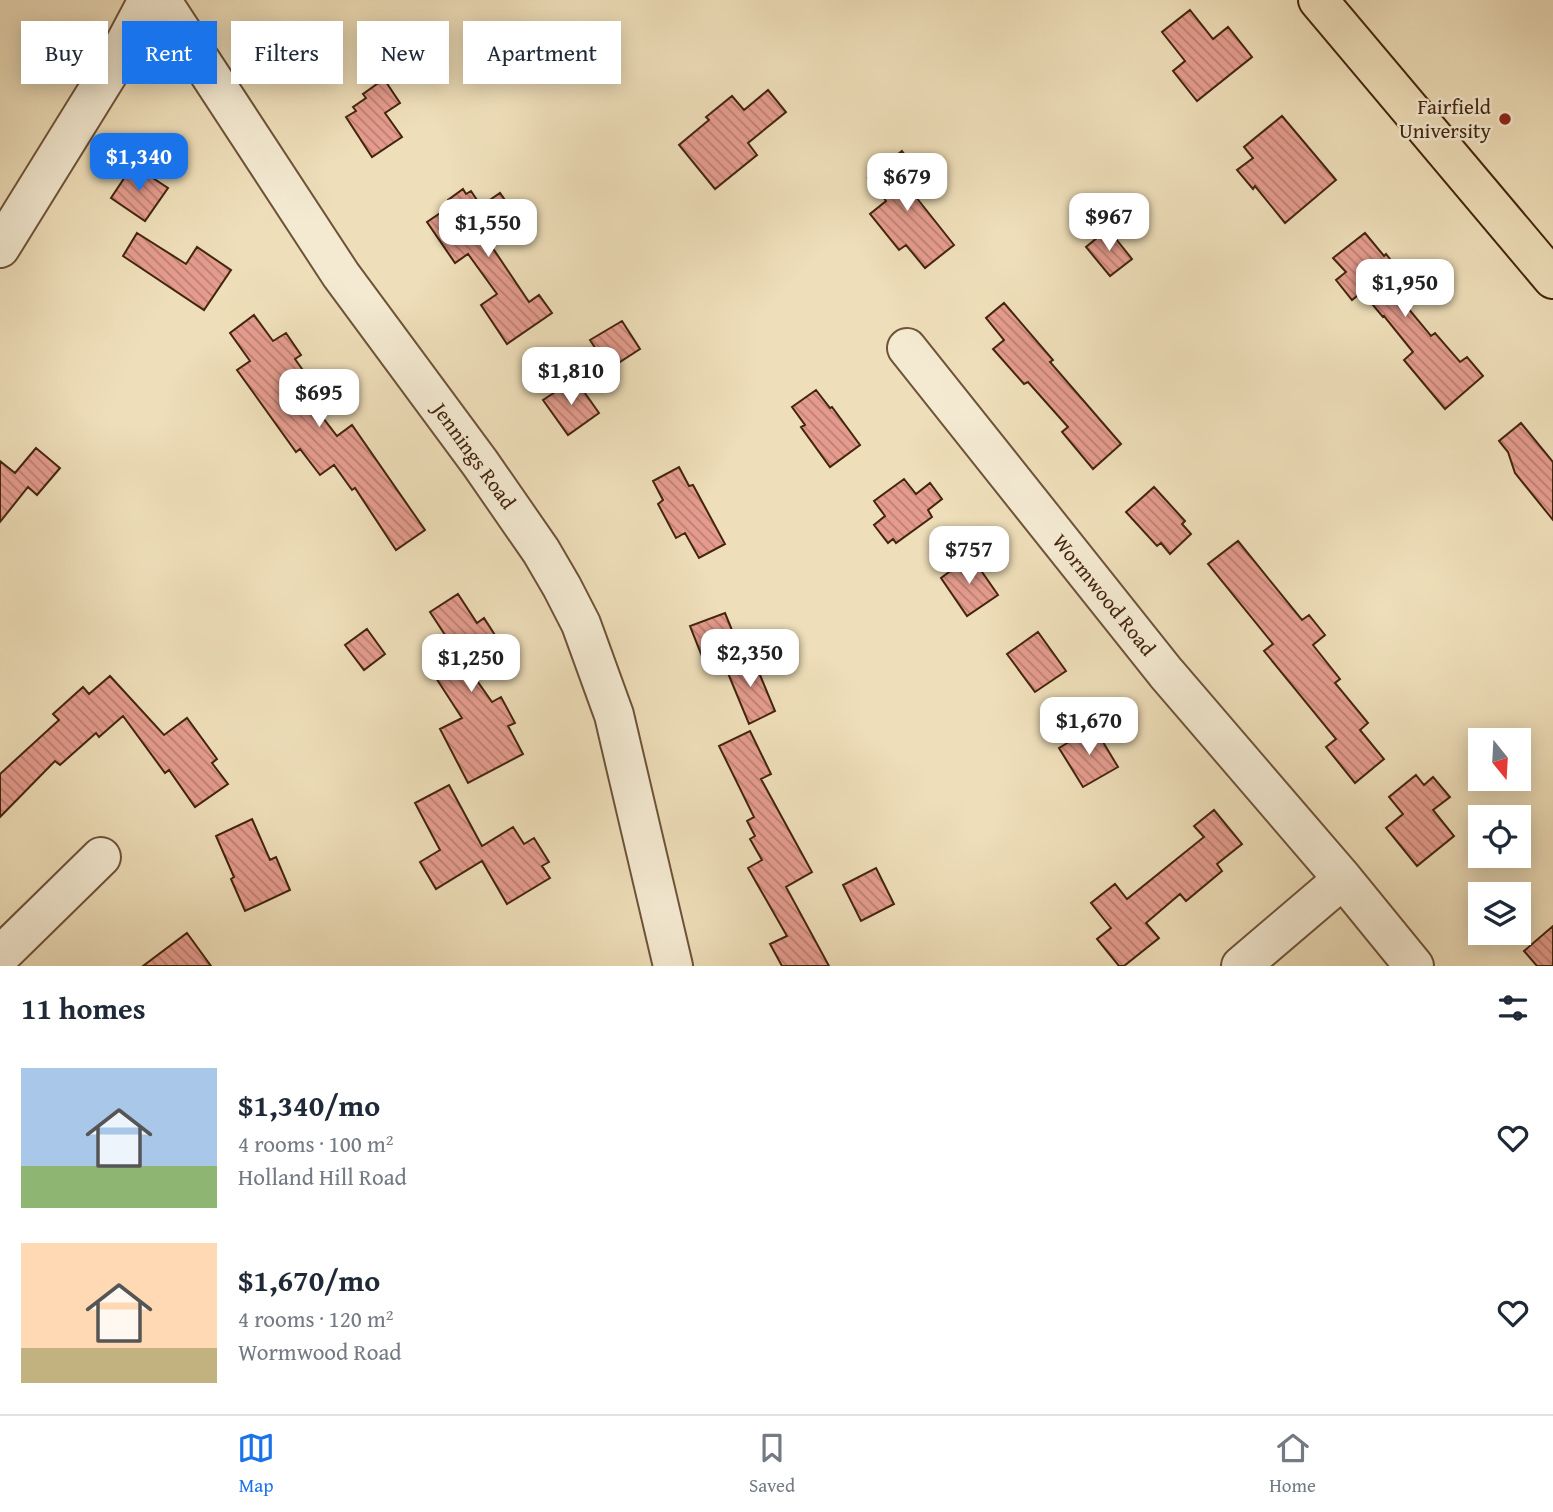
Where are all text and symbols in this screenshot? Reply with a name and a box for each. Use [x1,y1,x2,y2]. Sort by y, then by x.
chip: Buy [21,21,108,84]
chip: Rent [122,21,217,84]
chip: Filters [231,21,343,84]
chip: New [357,21,449,84]
chip: Apartment [463,21,621,84]
place label: Fairfield University [1399,91,1492,146]
marker: Fairfield University [1497,111,1513,127]
pin: $1,340 [82,134,196,193]
text: $1,340 [106,139,172,172]
pin: $679 [866,154,948,213]
text: $679 [883,159,931,192]
pin: $967 [1068,194,1150,253]
text: $967 [1085,199,1133,232]
pin: $1,550 [431,200,545,259]
text: $1,550 [455,205,521,238]
pin: $1,950 [1348,260,1462,319]
text: $1,950 [1372,265,1438,298]
pin: $1,810 [514,348,628,407]
text: $1,810 [538,353,604,386]
pin: $695 [278,370,360,429]
text: $695 [295,375,343,408]
street label: Jennings Road [423,394,524,516]
pin: $757 [928,526,1010,586]
street label: Wormwood Road [1045,527,1164,663]
text: $757 [945,532,993,565]
pin: $2,350 [693,630,807,689]
pin: $1,250 [414,634,528,694]
text: $2,350 [717,635,783,668]
text: $1,250 [438,640,504,673]
pin: $1,670 [1032,698,1146,757]
text: $1,670 [1056,703,1122,736]
north arrow [1468,728,1531,791]
map controls [1468,728,1531,945]
button: locate [1468,805,1531,868]
button: layers [1468,882,1531,945]
text: 11 homes [21,986,146,1030]
icon: filters [1494,989,1532,1027]
text: $1,340/mo [238,1083,380,1127]
icon: home [77,1096,161,1180]
icon: heart [1494,1119,1532,1157]
text: 4 rooms · 100 m² [238,1127,393,1160]
text: Holland Hill Road [238,1160,407,1193]
text: $1,670/mo [238,1258,380,1302]
icon: home [77,1271,161,1355]
icon: heart [1494,1294,1532,1332]
text: 4 rooms · 120 m² [238,1302,393,1335]
text: Wormwood Road [238,1335,402,1368]
tab: Map [237,1429,275,1499]
tab: Saved [749,1429,795,1499]
tab: Home [1269,1429,1316,1499]

